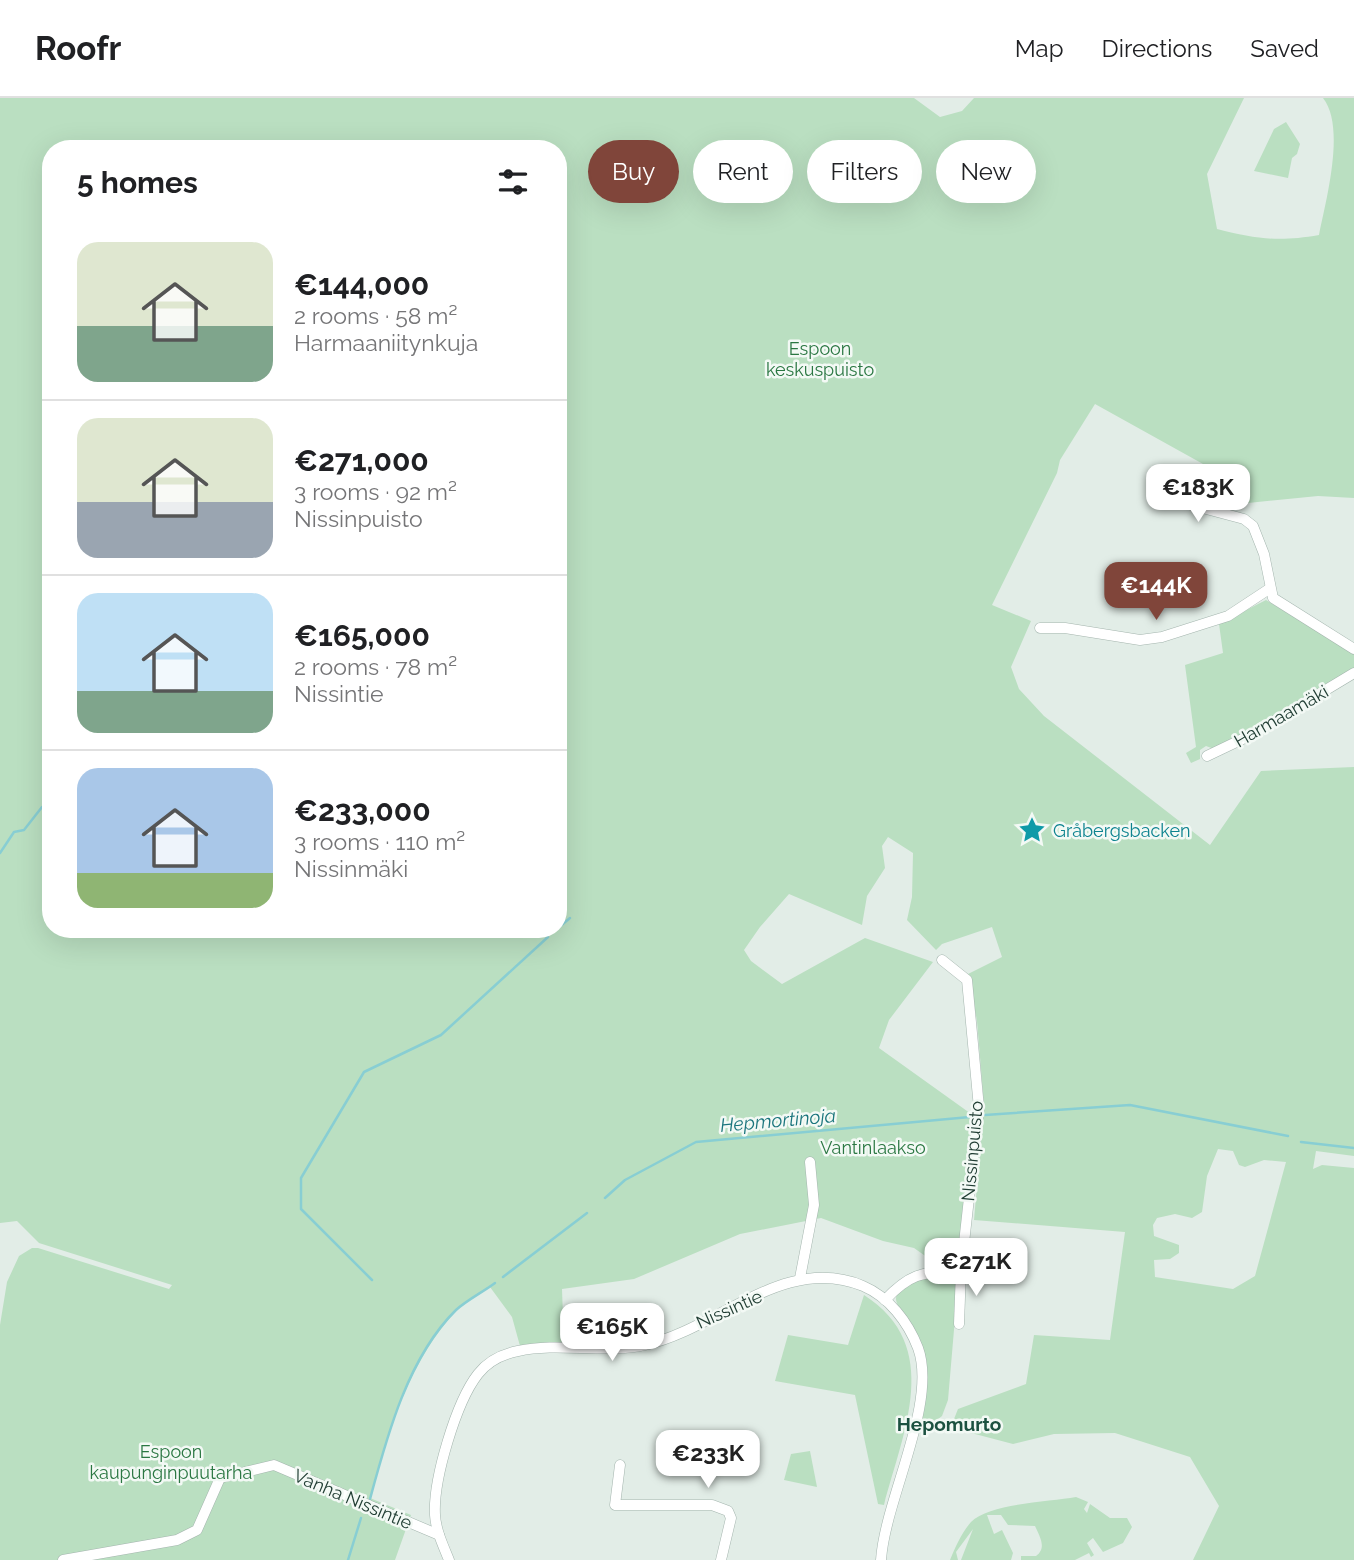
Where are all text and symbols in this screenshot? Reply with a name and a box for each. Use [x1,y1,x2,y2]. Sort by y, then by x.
text: Roofr [35,29,121,68]
text: Map [1015,34,1064,63]
text: Directions [1102,34,1212,63]
text: Saved [1250,34,1319,63]
chip: Buy [588,140,679,203]
chip: Rent [693,140,793,203]
chip: Filters [807,140,922,203]
chip: New [936,140,1036,203]
icon: filters [494,163,532,201]
text: 5 homes [77,165,198,200]
text: €144,000 [294,267,429,302]
icon: home [133,270,217,354]
text: 2 rooms · 58 m² [294,302,457,329]
text: Harmaaniitynkuja [294,329,478,356]
park label: Espoon keskuspuisto [766,338,874,380]
text: €271,000 [294,443,429,478]
icon: home [133,446,217,530]
pin: €183K [1149,464,1247,524]
text: €183K [1162,473,1234,500]
text: 3 rooms · 92 m² [294,478,457,505]
text: Nissinpuisto [294,505,423,532]
pin: €144K [1107,562,1205,622]
text: €144K [1120,571,1192,598]
text: €165,000 [294,618,430,653]
icon: home [133,621,217,705]
text: 2 rooms · 78 m² [294,653,457,680]
text: Nissintie [294,680,384,707]
street label: Harmaamäki [1230,681,1332,751]
text: €233,000 [294,793,431,828]
icon: home [133,796,217,880]
place icon: Gråbergsbacken [1017,815,1047,845]
place label: Gråbergsbacken [1053,820,1190,841]
text: 3 rooms · 110 m² [294,828,465,855]
text: Nissinmäki [294,855,408,882]
street label: Nissinpuisto [957,1100,987,1202]
water label: Hepmortinoja [719,1104,837,1136]
park label: Vantinlaakso [820,1137,926,1158]
pin: €271K [927,1238,1025,1298]
text: €271K [941,1247,1011,1274]
street label: Nissintie [693,1285,766,1333]
pin: €165K [563,1304,661,1363]
text: €165K [576,1312,648,1339]
district label: Hepomurto [897,1413,1001,1435]
pin: €233K [659,1430,757,1490]
text: €233K [672,1439,744,1466]
park label: Espoon kaupunginpuutarha [90,1441,252,1483]
street label: Vanha Nissintie [291,1465,416,1534]

